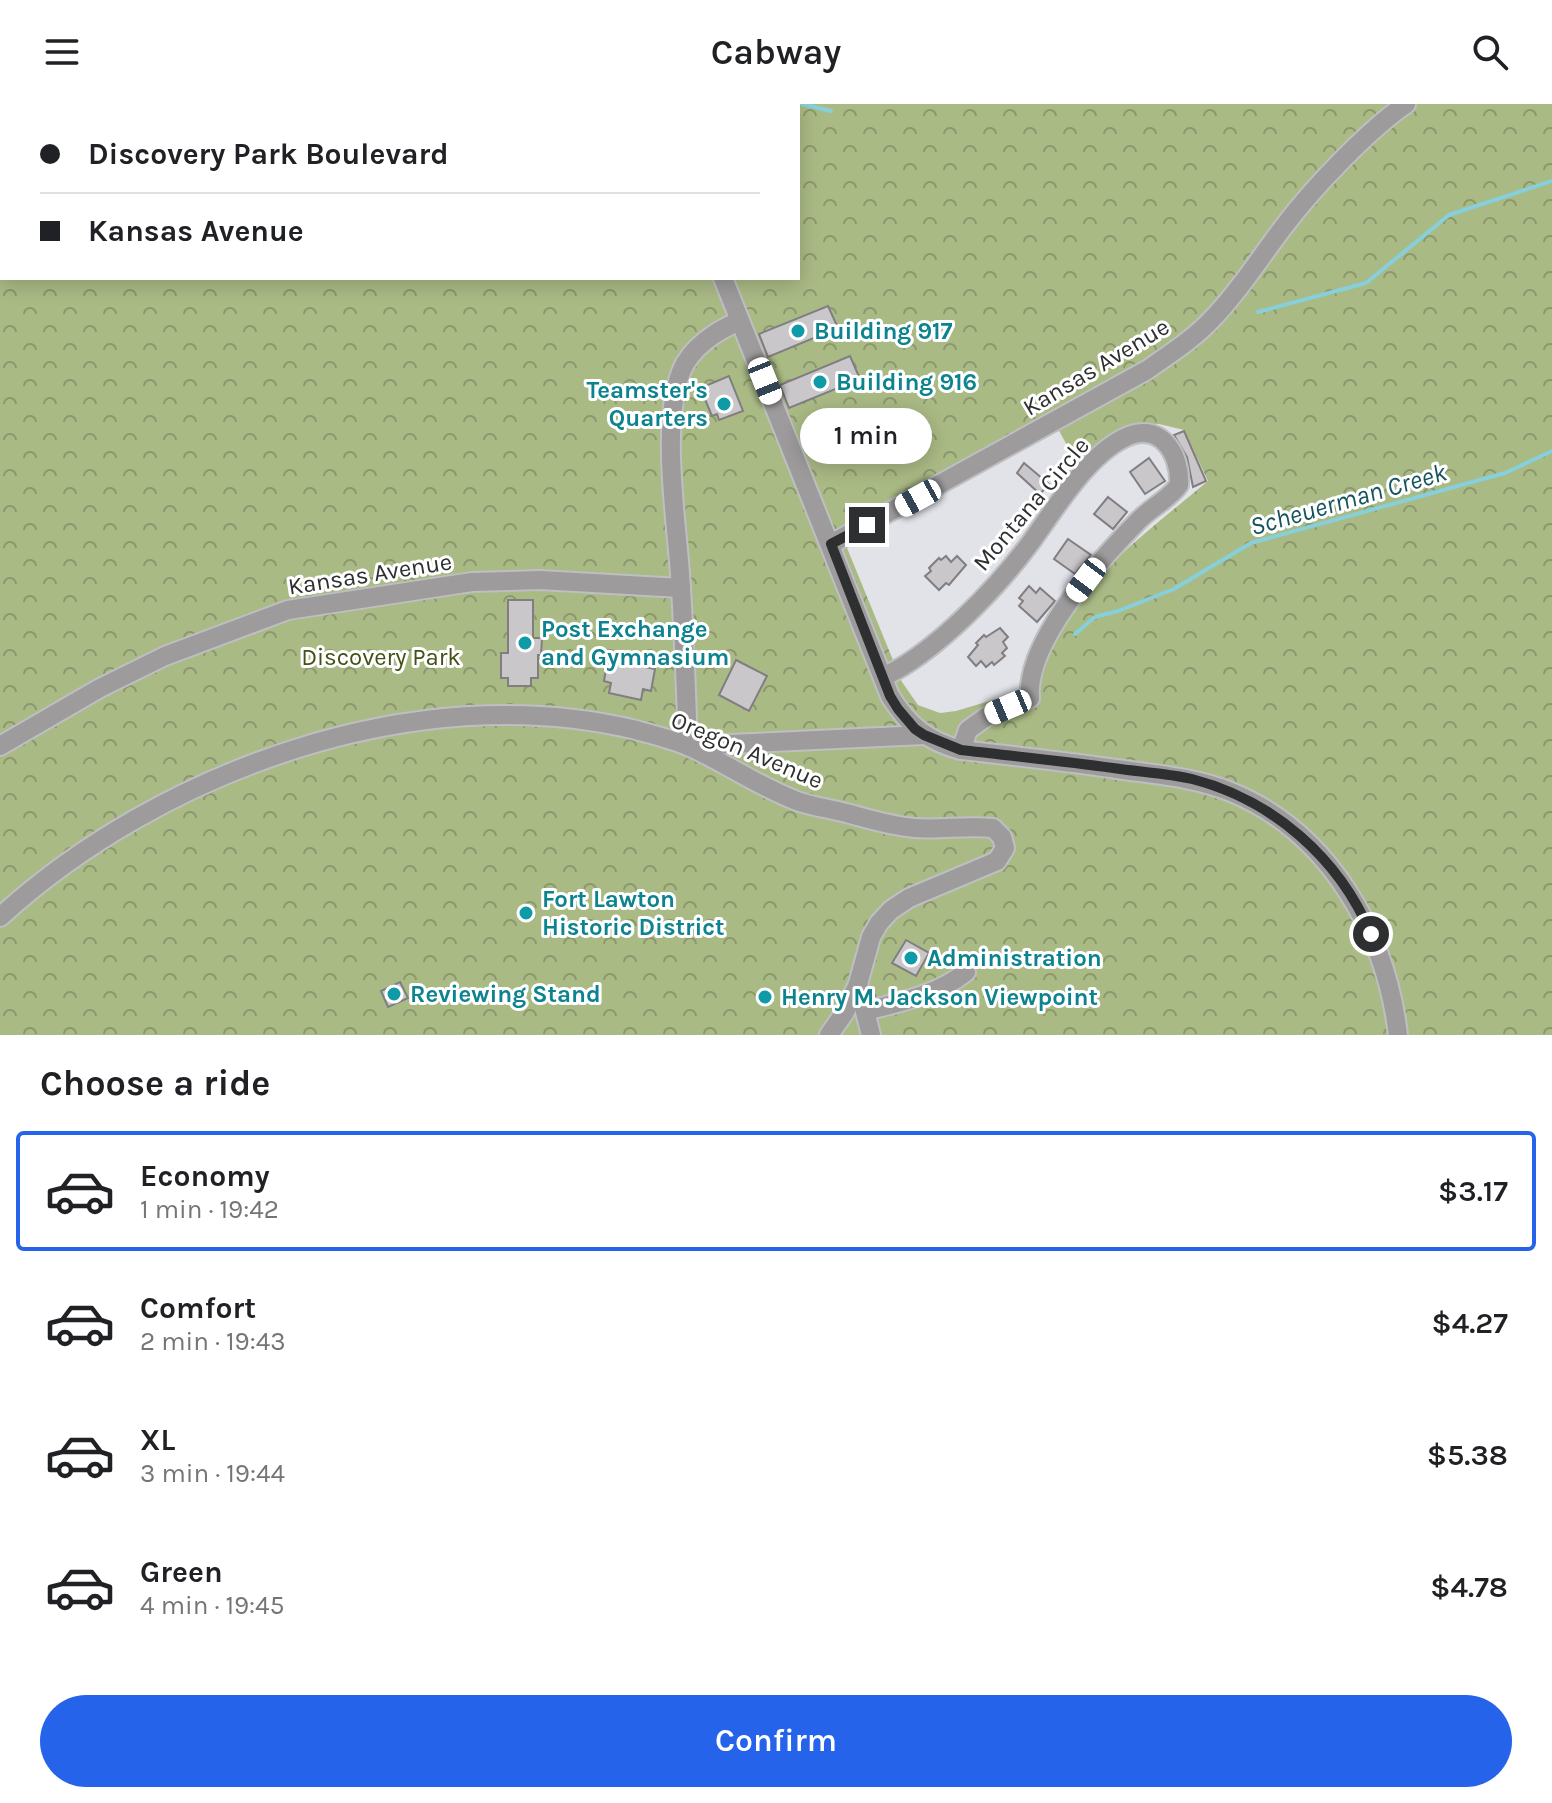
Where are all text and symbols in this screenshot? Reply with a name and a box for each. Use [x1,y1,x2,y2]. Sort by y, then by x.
icon: menu [40,30,84,74]
icon: search [1468,30,1512,74]
text: Cabway [711,31,841,73]
text: Discovery Park Boulevard [88,136,449,172]
text: Kansas Avenue [88,213,304,249]
street label: Kansas Avenue [1018,312,1174,422]
place label: Building 917 [814,317,953,345]
marker: Building 917 [789,322,807,340]
car [745,354,785,408]
place label: Building 916 [836,368,977,396]
marker: Building 916 [811,373,829,391]
place label: Teamster's Quarters [586,376,708,432]
marker: Teamster's Quarters [715,395,733,413]
callout: 1 min [801,409,933,465]
text: 1 min [834,420,898,451]
street label: Montana Circle [967,432,1095,576]
water label: Scheuerman Creek [1246,456,1451,542]
car [891,476,945,520]
route end [849,507,885,543]
street label: Kansas Avenue [286,547,454,601]
car [1062,554,1110,606]
place label: Post Exchange and Gymnasium [541,615,729,671]
marker: Post Exchange and Gymnasium [516,634,534,652]
park label: Discovery Park [301,643,461,671]
car [981,687,1035,727]
street label: Oregon Avenue [667,705,827,795]
place label: Fort Lawton Historic District [542,885,725,941]
marker: Fort Lawton Historic District [517,904,535,922]
route start [1353,916,1389,952]
place label: Administration [927,944,1102,972]
marker: Administration [902,949,920,967]
place label: Reviewing Stand [410,980,601,1008]
place label: Henry M. Jackson Viewpoint [781,983,1098,1011]
marker: Reviewing Stand [385,985,403,1003]
marker: Henry M. Jackson Viewpoint [756,988,774,1006]
text: Choose a ride [40,1062,270,1104]
icon: car [44,1155,116,1227]
text: Economy [140,1158,270,1194]
text: $3.17 [1438,1173,1508,1209]
text: 1 min · 19:42 [140,1194,279,1225]
icon: car [44,1287,116,1359]
text: Comfort [140,1290,256,1326]
text: $4.27 [1431,1305,1508,1341]
text: 2 min · 19:43 [140,1326,286,1357]
icon: car [44,1419,116,1491]
text: XL [140,1422,175,1458]
text: $5.38 [1427,1437,1508,1473]
text: 3 min · 19:44 [140,1458,285,1489]
icon: car [44,1551,116,1623]
text: Green [140,1554,223,1590]
text: $4.78 [1430,1569,1508,1605]
text: 4 min · 19:45 [140,1590,284,1621]
button: Confirm [40,1695,1512,1787]

